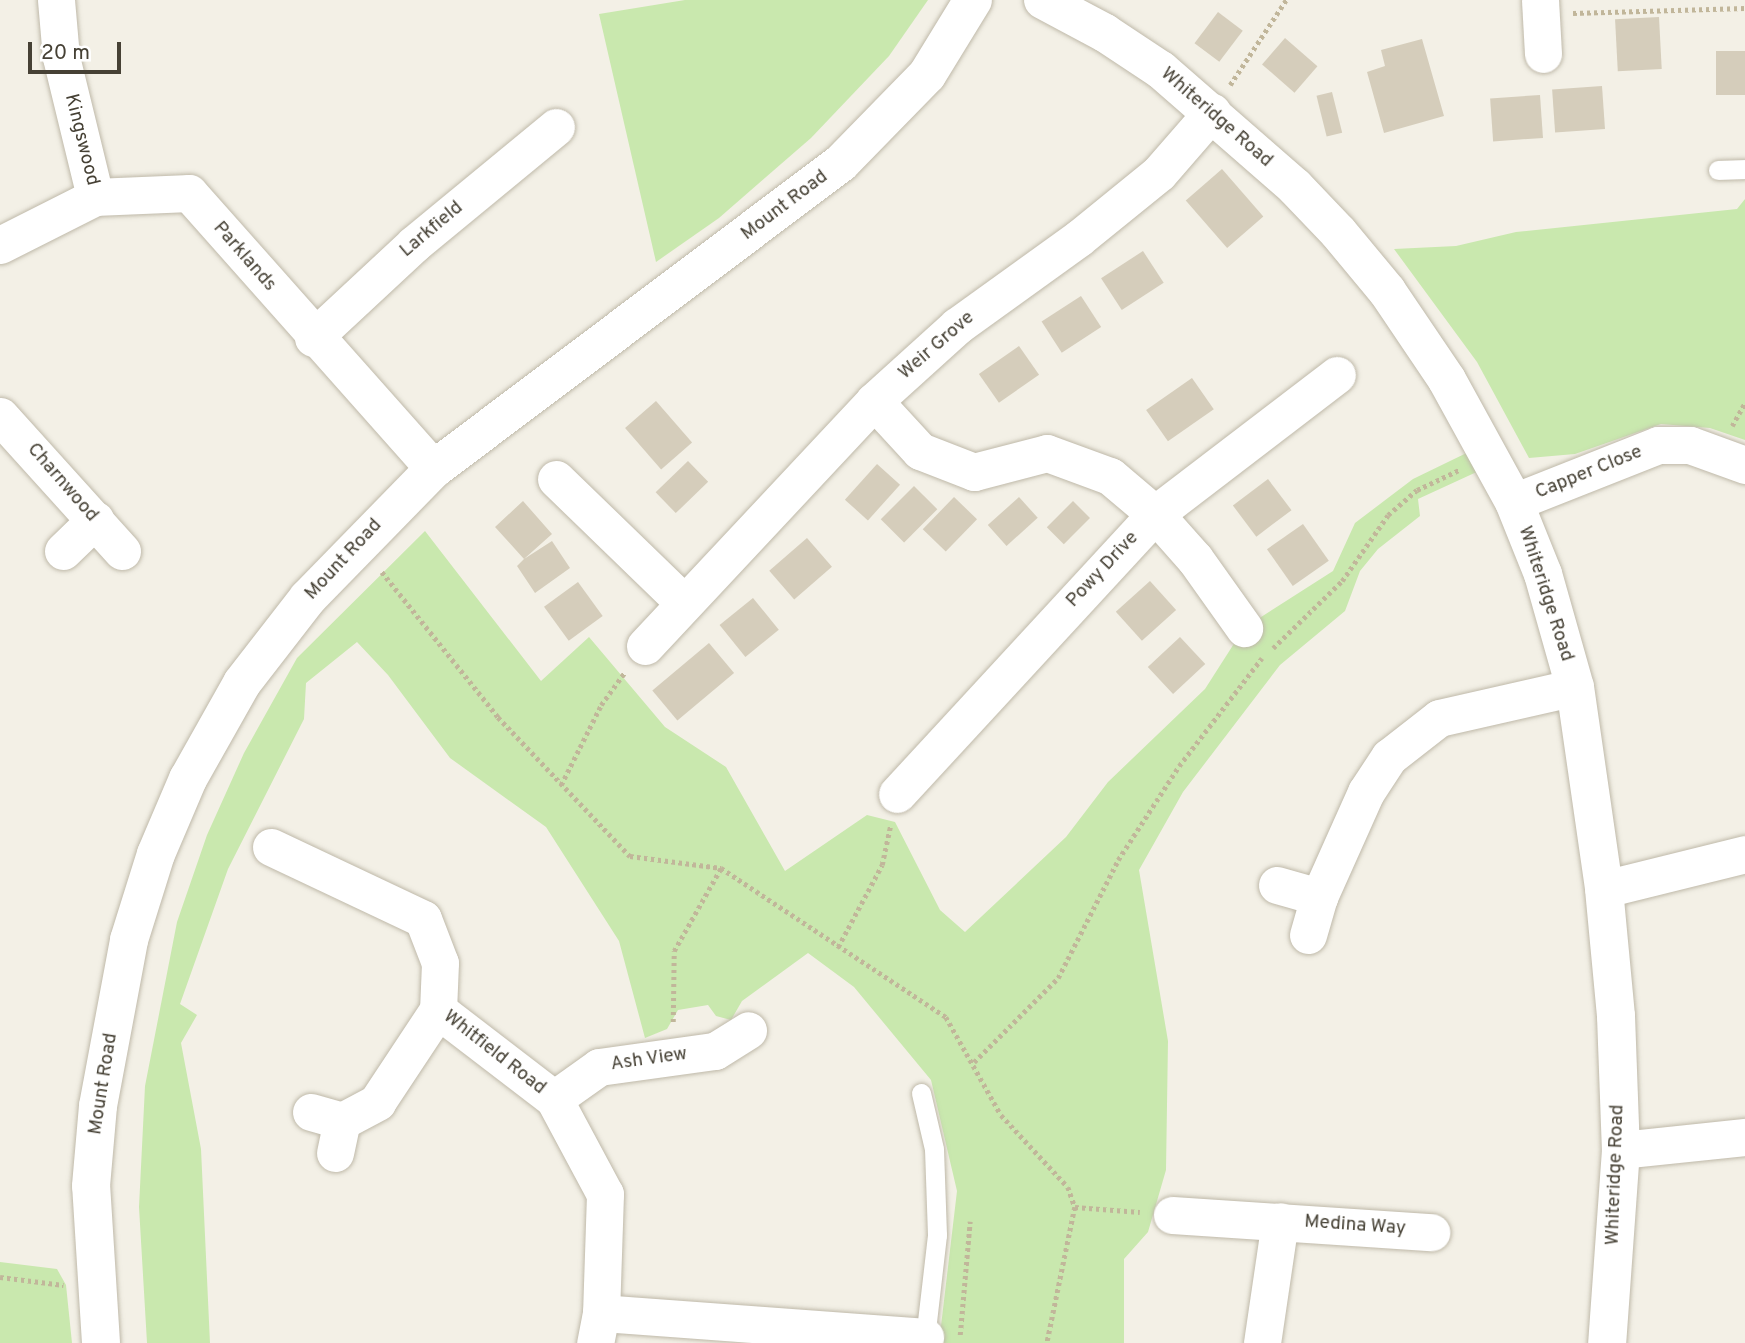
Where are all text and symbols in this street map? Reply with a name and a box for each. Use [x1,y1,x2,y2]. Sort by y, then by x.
scale bar [32,28,124,72]
text: 20 m [41,40,90,67]
street label: Whiteridge Road [1155,63,1277,173]
street label: Kingswood [59,92,103,188]
street label: Mount Road [737,166,833,246]
street label: Larkfield [396,197,468,263]
street label: Parklands [208,217,280,297]
street label: Weir Grove [894,307,980,385]
street label: Charnwood [22,439,102,527]
street label: Capper Close [1532,441,1646,505]
street label: Mount Road [301,515,387,605]
street label: Whiteridge Road [1512,523,1578,665]
street label: Powy Drive [1062,527,1144,613]
street label: Whitfield Road [438,1006,550,1100]
street label: Mount Road [85,1031,123,1137]
street label: Ash View [609,1043,689,1077]
street label: Whiteridge Road [1602,1104,1630,1246]
street label: Medina Way [1303,1211,1407,1241]

